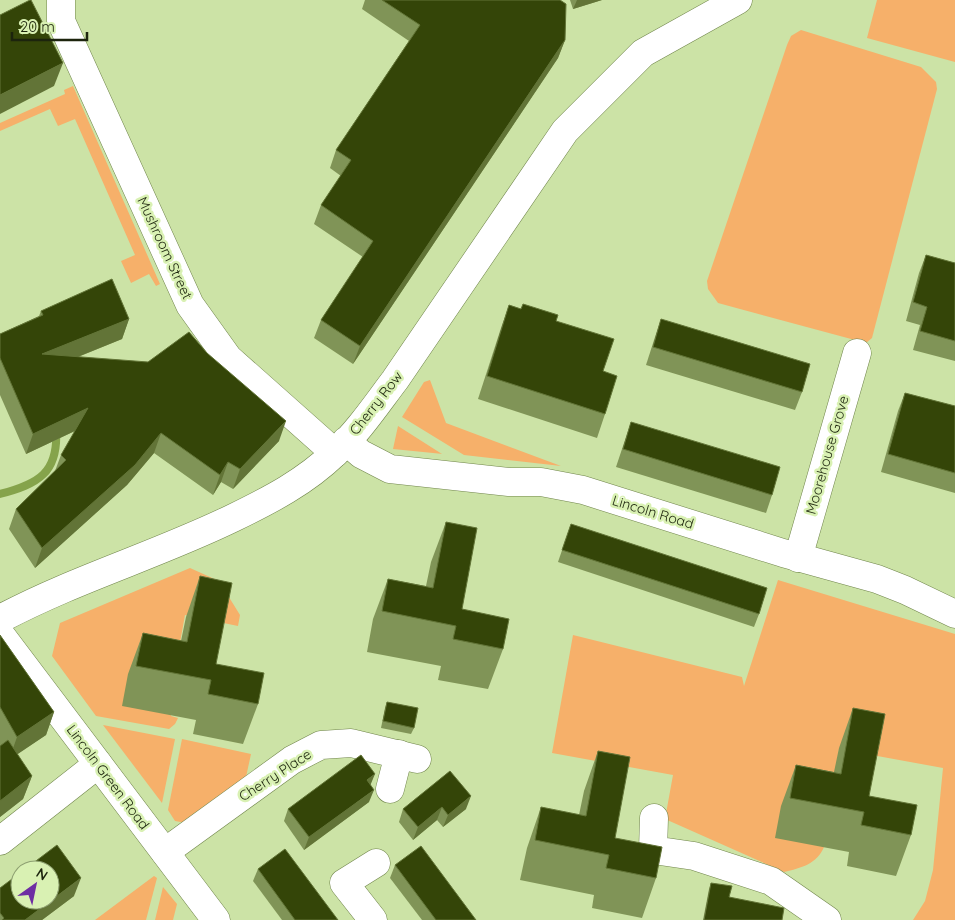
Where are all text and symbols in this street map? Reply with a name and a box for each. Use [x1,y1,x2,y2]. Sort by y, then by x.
scale bar [12,10,88,42]
text: 20 m [20,17,55,36]
street label: Mushroom Street [133,194,197,302]
street label: Cherry Row [346,367,407,438]
street label: Moorehouse Grove [801,394,853,516]
street label: Lincoln Road [610,491,696,533]
street label: Lincoln Green Road [63,721,153,833]
street label: Cherry Place [235,745,315,805]
north arrow [10,860,60,910]
text: N [33,864,51,884]

